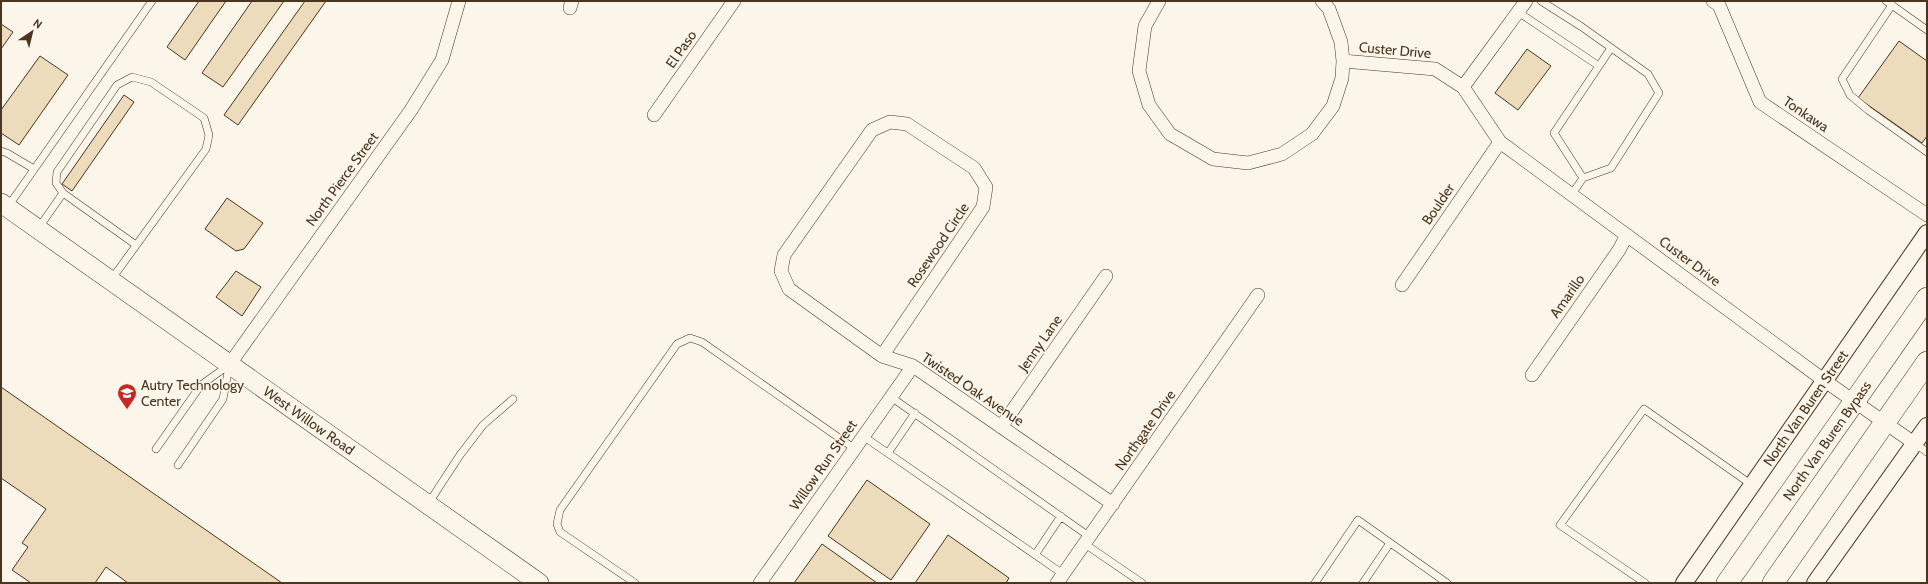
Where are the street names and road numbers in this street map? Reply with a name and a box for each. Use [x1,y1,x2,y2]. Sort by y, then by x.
street label: El Paso [662,26,701,71]
street label: Custer Drive [1358,38,1432,62]
street label: Tonkawa [1780,92,1833,136]
street label: North Pierce Street [302,128,382,230]
street label: Boulder [1418,179,1459,228]
street label: Rosewood Circle [903,199,973,291]
street label: Custer Drive [1656,232,1724,290]
street label: Amarillo [1545,270,1589,321]
street label: Jenny Lane [1013,311,1066,376]
street label: North Van Buren Street [1759,346,1852,469]
street label: Twisted Oak Avenue [919,348,1027,430]
street label: North Van Buren Bypass [1779,377,1875,504]
street label: West Willow Road [260,382,358,459]
street label: Northgate Drive [1111,386,1179,474]
street label: Willow Run Street [785,416,861,514]

